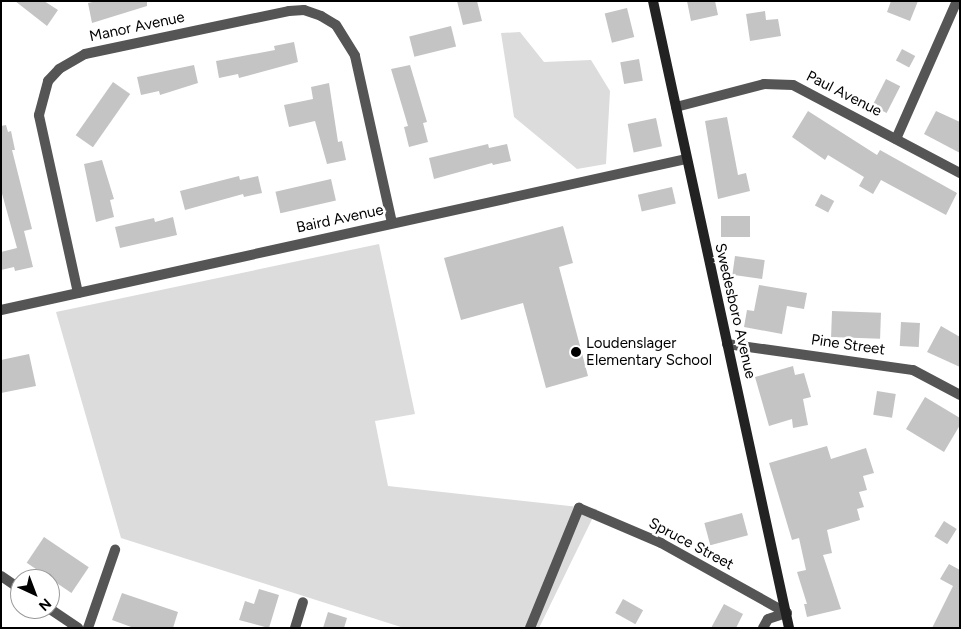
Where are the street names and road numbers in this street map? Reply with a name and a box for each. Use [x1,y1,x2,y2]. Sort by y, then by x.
street label: Manor Avenue [88,8,186,46]
street label: Paul Avenue [803,67,885,121]
street label: Baird Avenue [295,201,385,237]
street label: Swedesboro Avenue [711,241,759,381]
street label: Pine Street [810,331,886,359]
street label: Spruce Street [645,514,737,574]

